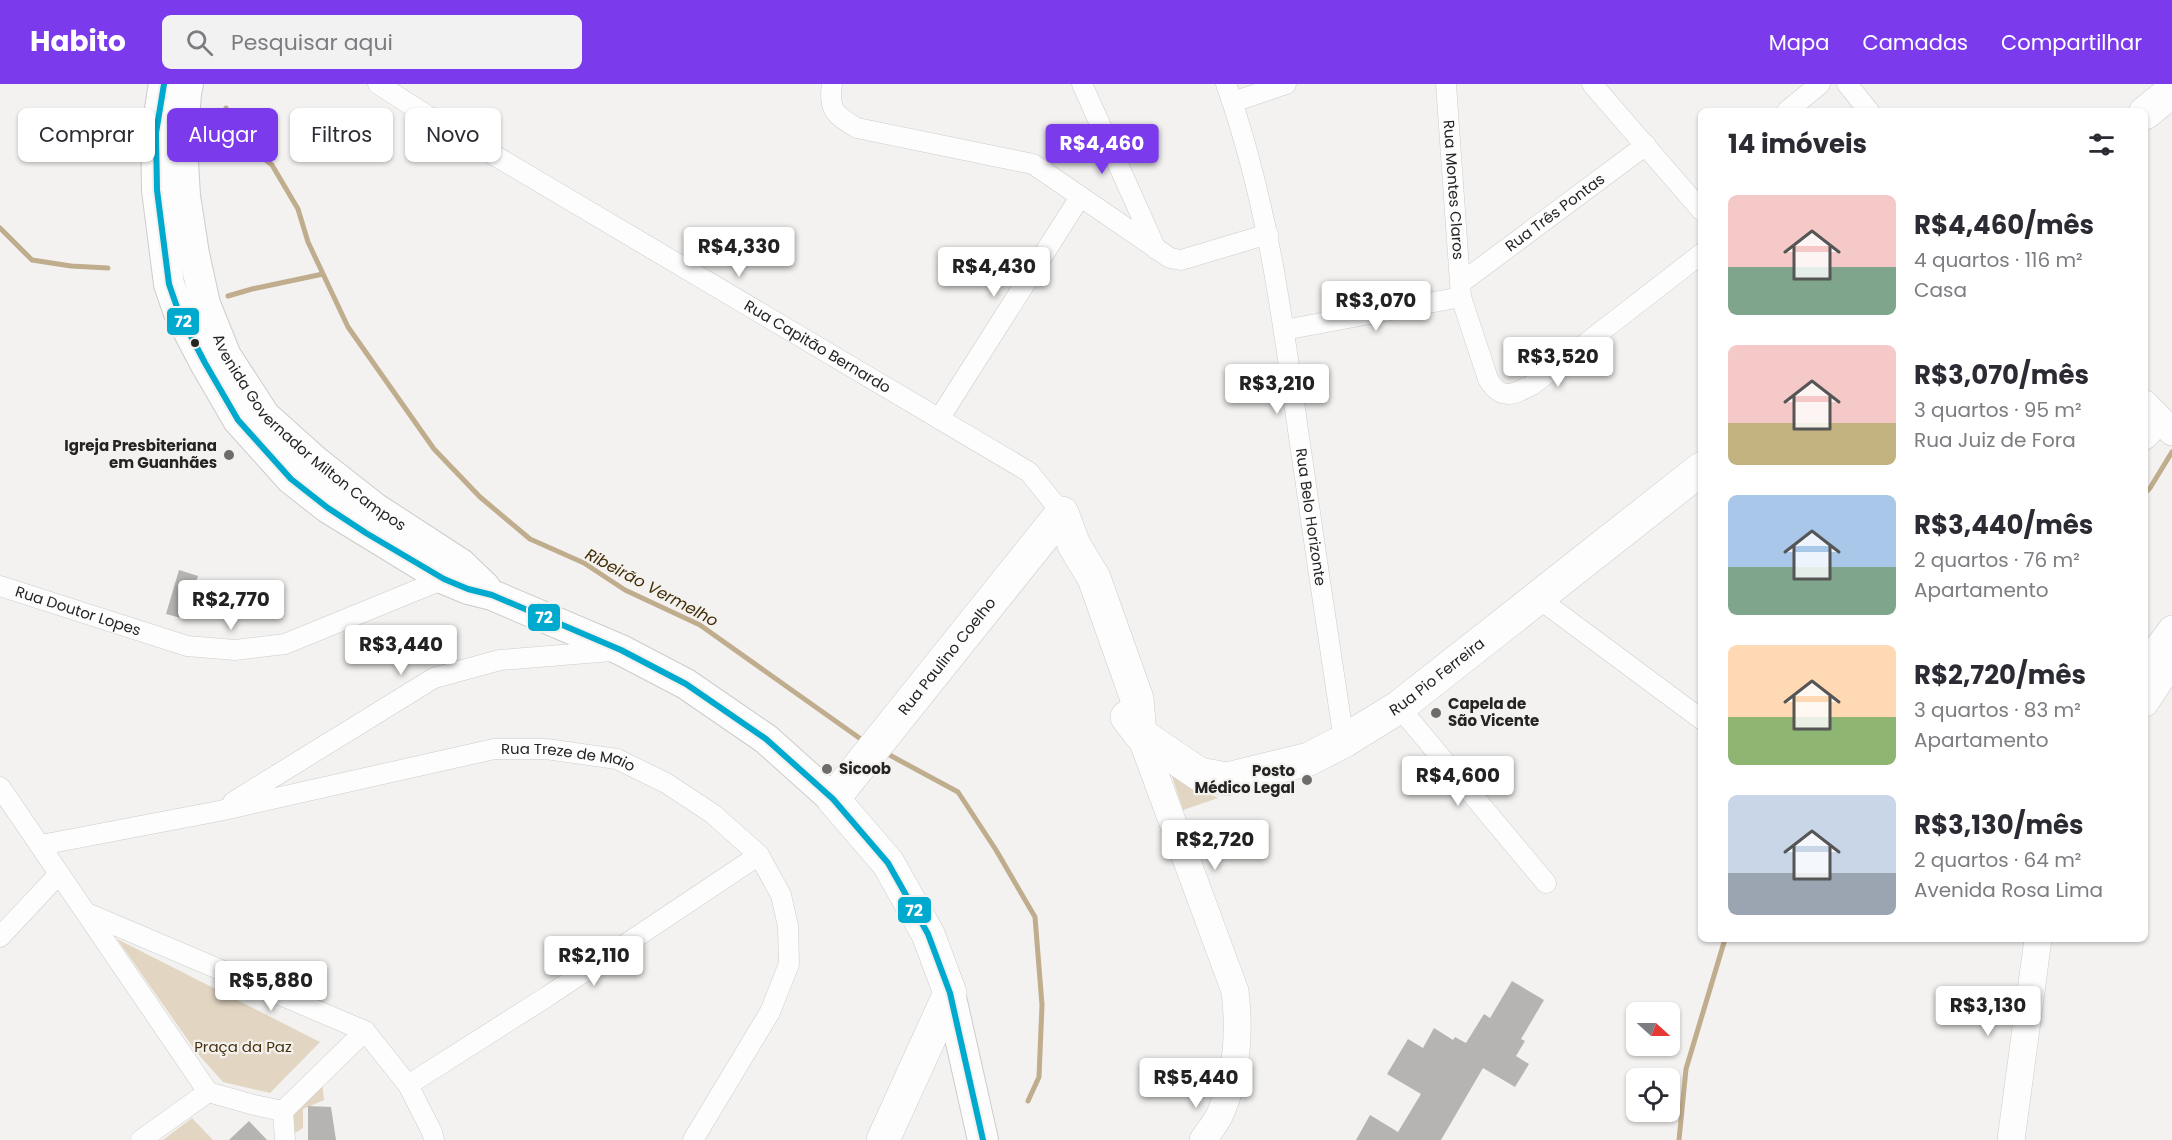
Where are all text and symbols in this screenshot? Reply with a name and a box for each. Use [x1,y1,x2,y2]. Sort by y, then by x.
search box [162,15,582,69]
text: Habito [30,22,126,61]
icon: search [183,26,216,59]
text: Pesquisar aqui [231,27,393,58]
text: Mapa [1769,28,1829,57]
text: Camadas [1862,28,1968,57]
text: Compartilhar [2001,28,2142,57]
chip: Comprar [18,108,155,162]
chip: Alugar [167,108,278,162]
chip: Filtros [290,108,393,162]
chip: Novo [405,108,501,162]
street label: Rua Montes Claros [1439,119,1469,261]
pin: R$4,460 [1047,124,1157,175]
text: 14 imóveis [1728,126,1867,162]
icon: filters [2085,128,2118,161]
text: R$4,460 [1060,129,1144,157]
street label: Rua Três Pontas [1501,168,1609,256]
text: R$4,460/mês [1914,207,2094,243]
icon: home [1776,219,1848,291]
pin: R$4,330 [684,227,794,278]
text: R$4,330 [698,232,780,260]
text: 4 quartos · 116 m² [1914,246,2083,274]
pin: R$4,430 [939,247,1049,298]
text: R$4,430 [952,252,1036,280]
text: Casa [1914,276,1967,304]
pin: R$3,070 [1321,281,1431,332]
text: R$3,070 [1336,286,1416,314]
street label: Rua Capitão Bernardo [741,295,895,398]
line badge: 72 [166,307,200,336]
text: 72 [174,310,192,333]
street label: Avenida Governador Milton Campos [208,331,411,536]
unlabelled marker [189,337,201,349]
pin: R$3,520 [1503,337,1613,388]
text: R$3,520 [1517,342,1599,370]
text: R$3,070/mês [1914,357,2089,393]
pin: R$3,210 [1222,364,1332,415]
text: R$3,210 [1239,369,1315,397]
icon: home [1776,369,1848,441]
text: 3 quartos · 95 m² [1914,396,2082,424]
text: Rua Juiz de Fora [1914,426,2076,454]
place label: Igreja Presbiteriana em Guanhães [64,435,217,473]
street label: Rua Belo Horizonte [1291,447,1332,587]
marker: Igreja Presbiteriana em Guanhães [222,448,236,462]
text: R$3,440/mês [1914,507,2093,543]
icon: home [1776,519,1848,591]
water label: Ribeirão Vermelho [581,543,722,632]
text: 2 quartos · 76 m² [1914,546,2080,574]
text: Apartamento [1914,576,2049,604]
pin: R$2,770 [176,580,286,631]
street label: Rua Doutor Lopes [13,581,144,641]
text: R$2,770 [192,585,270,613]
street label: Rua Paulino Coelho [893,593,1000,719]
line badge: 72 [527,603,561,632]
text: 72 [535,606,553,629]
pin: R$3,440 [346,625,456,676]
text: R$3,440 [359,630,443,658]
street label: Rua Pio Ferreira [1385,633,1489,720]
text: R$2,720/mês [1914,657,2086,693]
icon: home [1776,669,1848,741]
place label: Capela de São Vicente [1448,693,1539,731]
text: 3 quartos · 83 m² [1914,696,2081,724]
marker: Capela de São Vicente [1429,706,1443,720]
text: Apartamento [1914,726,2049,754]
street label: Rua Treze de Maio [501,738,639,776]
pin: R$4,600 [1403,756,1513,807]
place label: Sicoob [839,758,891,779]
place label: Posto Médico Legal [1194,760,1295,798]
text: R$4,600 [1416,761,1500,789]
marker: Sicoob [820,762,834,776]
marker: Posto Médico Legal [1300,773,1314,787]
text: R$3,130/mês [1914,807,2084,843]
icon: home [1776,819,1848,891]
pin: R$2,720 [1160,820,1270,871]
text: R$2,720 [1176,825,1254,853]
text: 2 quartos · 64 m² [1914,846,2081,874]
text: Avenida Rosa Lima [1914,876,2103,904]
line badge: 72 [897,896,932,924]
text: 72 [905,899,923,922]
pin: R$2,110 [539,936,649,987]
text: R$2,110 [558,941,630,969]
pin: R$5,880 [216,961,326,1012]
text: R$5,880 [229,966,313,994]
pin: R$3,130 [1933,986,2043,1037]
text: R$3,130 [1950,991,2026,1019]
north arrow [1626,1002,1680,1056]
map controls [1626,1002,1680,1122]
park label: Praça da Paz [194,1036,292,1057]
pin: R$5,440 [1141,1058,1251,1109]
text: R$5,440 [1153,1063,1239,1091]
button: locate [1626,1068,1680,1122]

